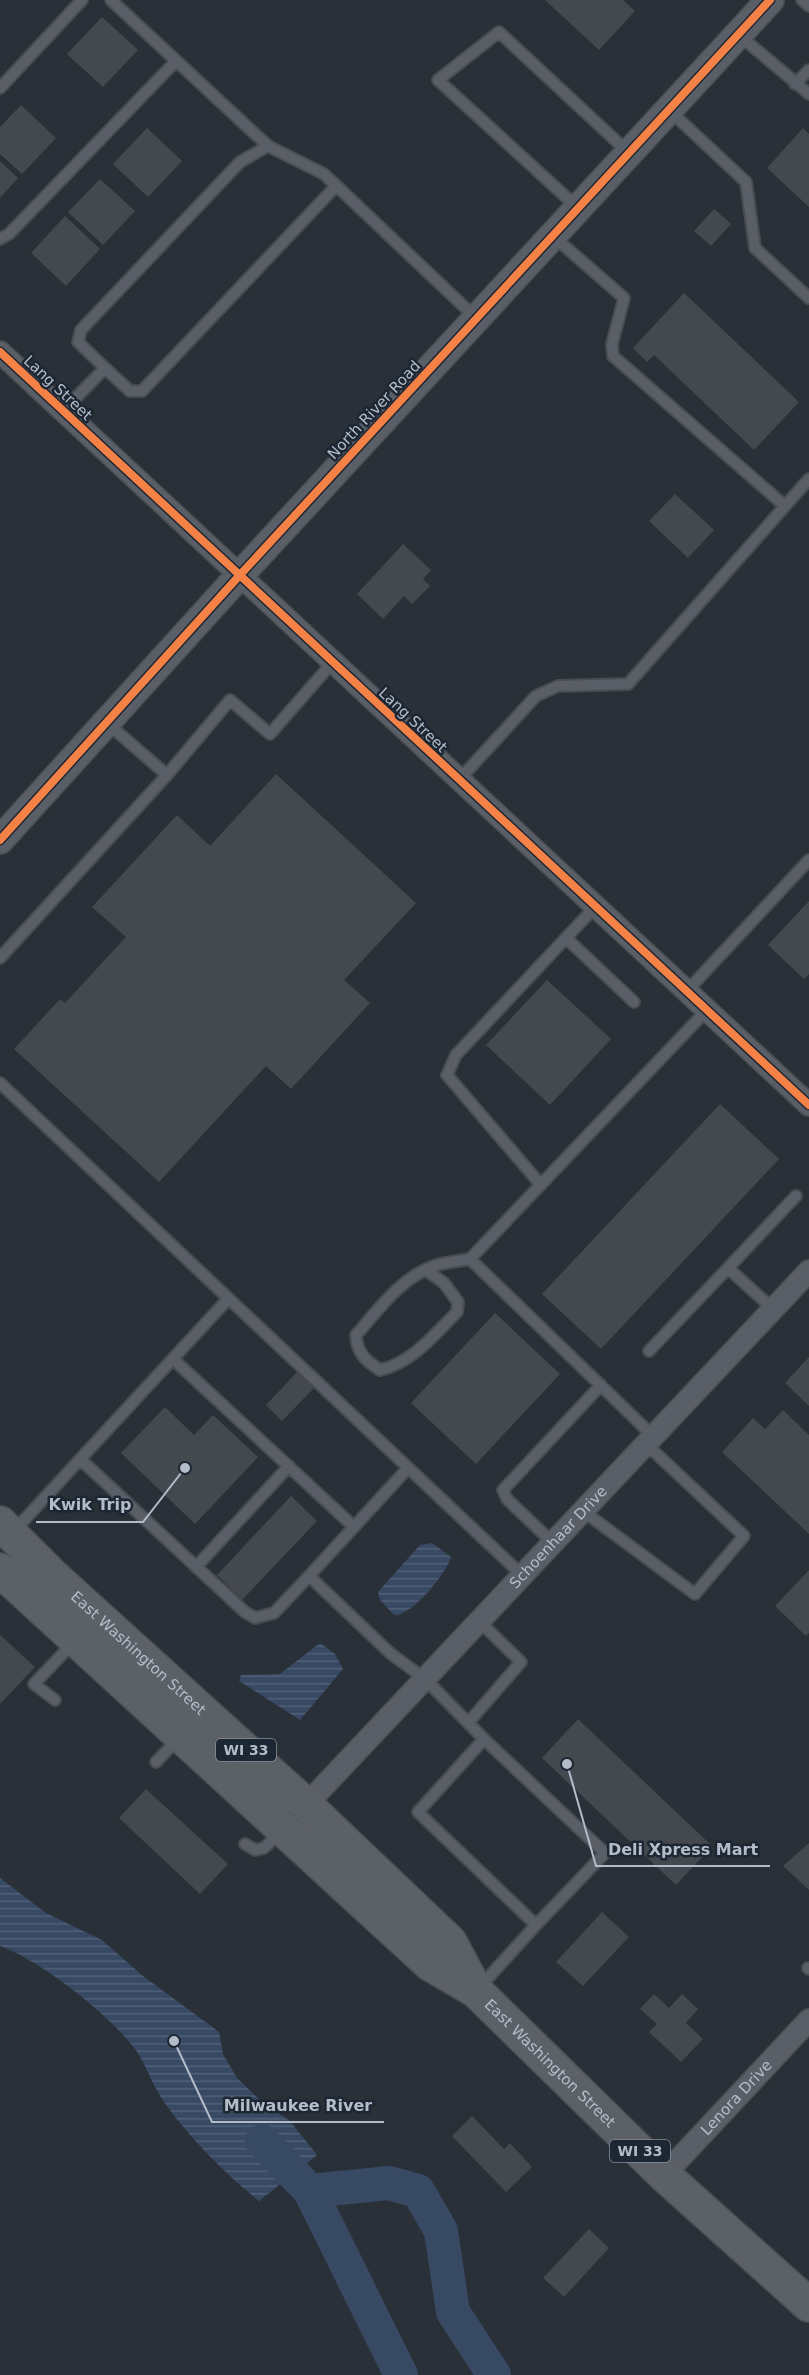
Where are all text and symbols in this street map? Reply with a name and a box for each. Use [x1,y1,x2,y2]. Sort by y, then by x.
street label: Lang Street [20,352,96,424]
street label: North River Road [324,357,424,463]
street label: Lang Street [375,684,451,756]
street label: Schoenhaar Drive [506,1482,611,1592]
callout: Kwik Trip [36,1488,143,1522]
text: Kwik Trip [49,1495,131,1514]
street label: East Washington Street [67,1587,210,1719]
road number: WI 33 [216,1739,276,1761]
callout: Deli Xpress Mart [596,1832,770,1866]
text: Deli Xpress Mart [608,1840,758,1859]
street label: East Washington Street [481,1995,619,2131]
street label: Lenora Drive [697,2056,776,2139]
callout: Milwaukee River [212,2088,384,2122]
text: Milwaukee River [224,2096,372,2115]
road number: WI 33 [610,2140,670,2162]

